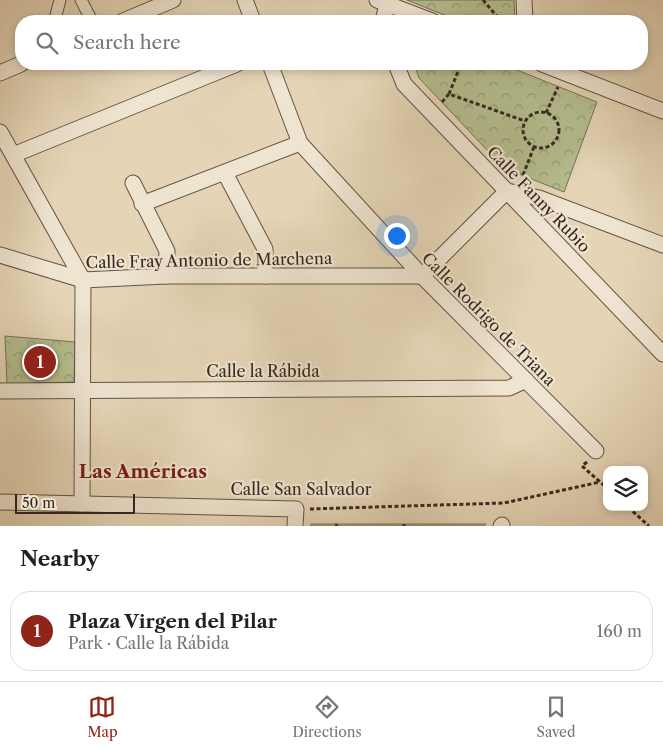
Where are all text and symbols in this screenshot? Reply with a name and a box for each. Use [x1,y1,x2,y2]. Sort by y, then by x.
search box [15,15,648,70]
icon: search [33,29,61,57]
text: Search here [73,31,181,54]
street label: Calle Fanny Rubio [483,142,595,256]
your location [384,223,410,249]
street label: Calle Fray Antonio de Marchena [86,248,333,272]
street label: Calle Rodrigo de Triana [418,248,560,390]
pin: 1 [24,343,56,381]
street label: Calle la Rábida [206,361,320,381]
district label: Las Américas [79,460,207,483]
map controls [603,466,648,511]
button: layers [603,466,648,511]
street label: Calle San Salvador [230,479,372,499]
scale bar [15,491,135,514]
text: 50 m [22,494,55,512]
text: Nearby [20,546,99,571]
text: Plaza Virgen del Pilar [68,610,277,633]
text: 1 [33,621,41,641]
text: 160 m [597,621,642,641]
text: Park · Calle la Rábida [68,633,229,653]
tab: Map [87,693,118,741]
tab: Directions [292,693,362,741]
tab: Saved [537,693,575,741]

